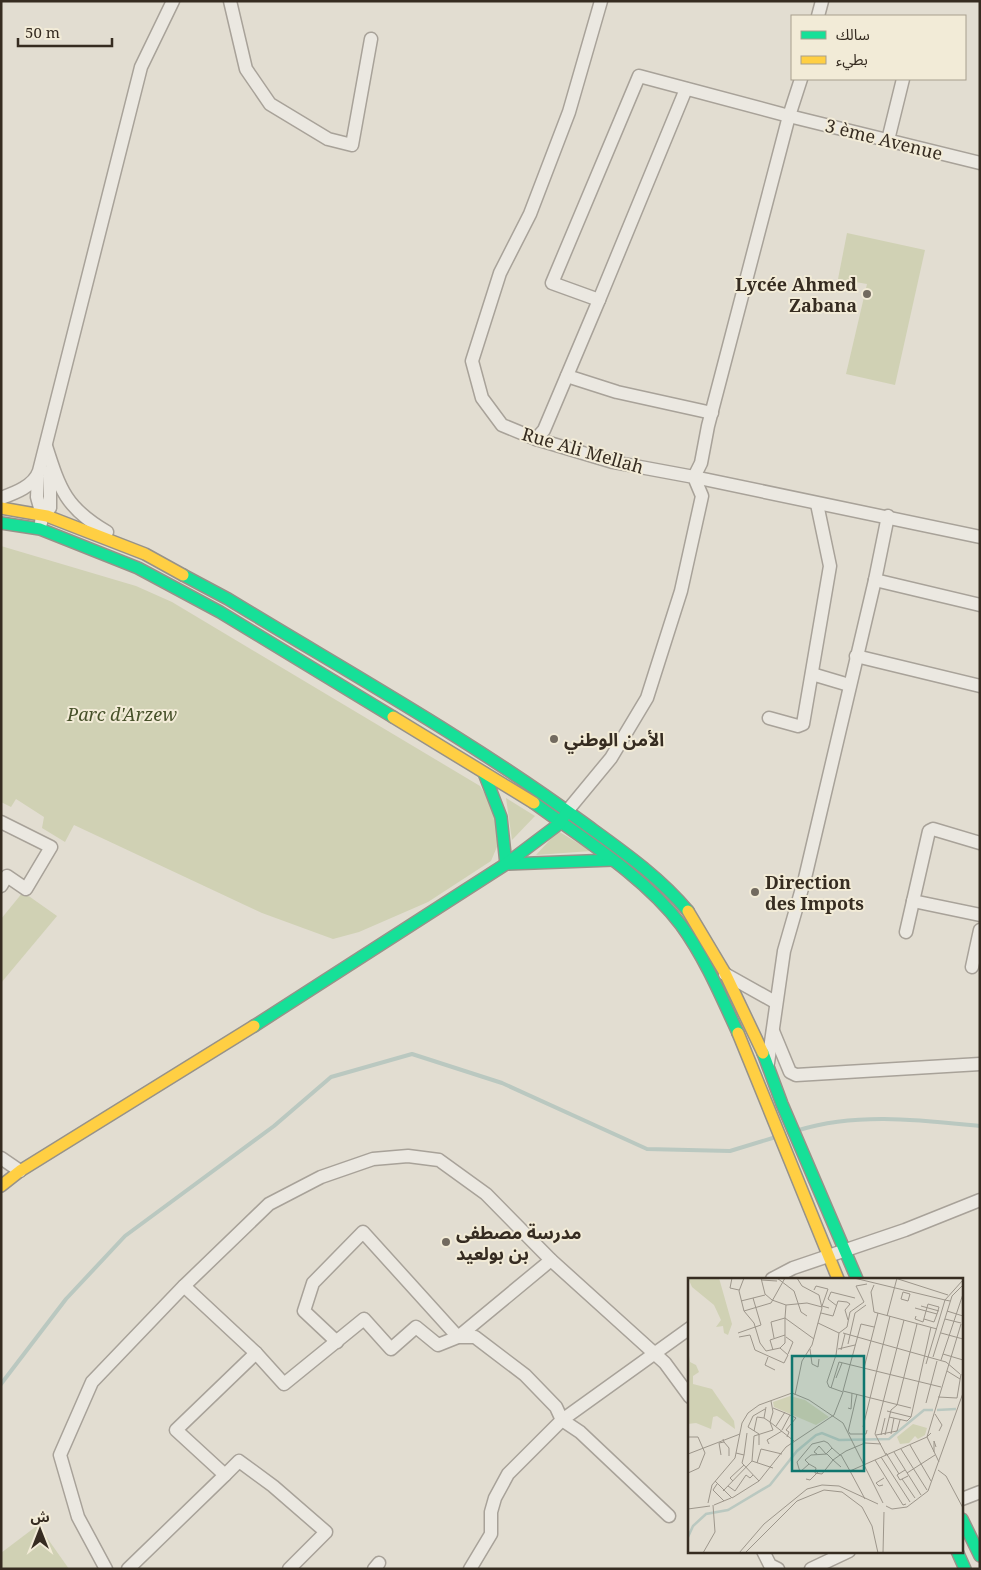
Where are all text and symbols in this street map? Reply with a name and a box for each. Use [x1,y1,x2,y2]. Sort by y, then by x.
scale bar [18,15,111,47]
legend [791,15,966,80]
text: 50 m [25,22,60,42]
text: سالك [836,24,870,44]
text: بطيء [836,49,868,71]
street label: 3 ème Avenue [823,113,945,165]
place label: Lycée Ahmed Zabana [735,272,857,317]
marker: Lycée Ahmed Zabana [861,288,873,300]
street label: Rue Ali Mellah [519,421,647,479]
park label: Parc d'Arzew [66,702,177,726]
place label: الأمن الوطني [564,727,664,754]
marker: الأمن الوطني [548,733,560,745]
place label: Direction des Impots [765,870,864,915]
marker: Direction des Impots [749,886,761,898]
place label: مدرسة مصطفى بن بولعيد [456,1220,582,1265]
marker: مدرسة مصطفى بن بولعيد [440,1236,452,1248]
inset map [688,1278,964,1552]
north arrow [15,1505,65,1555]
text: ش [30,1507,50,1526]

